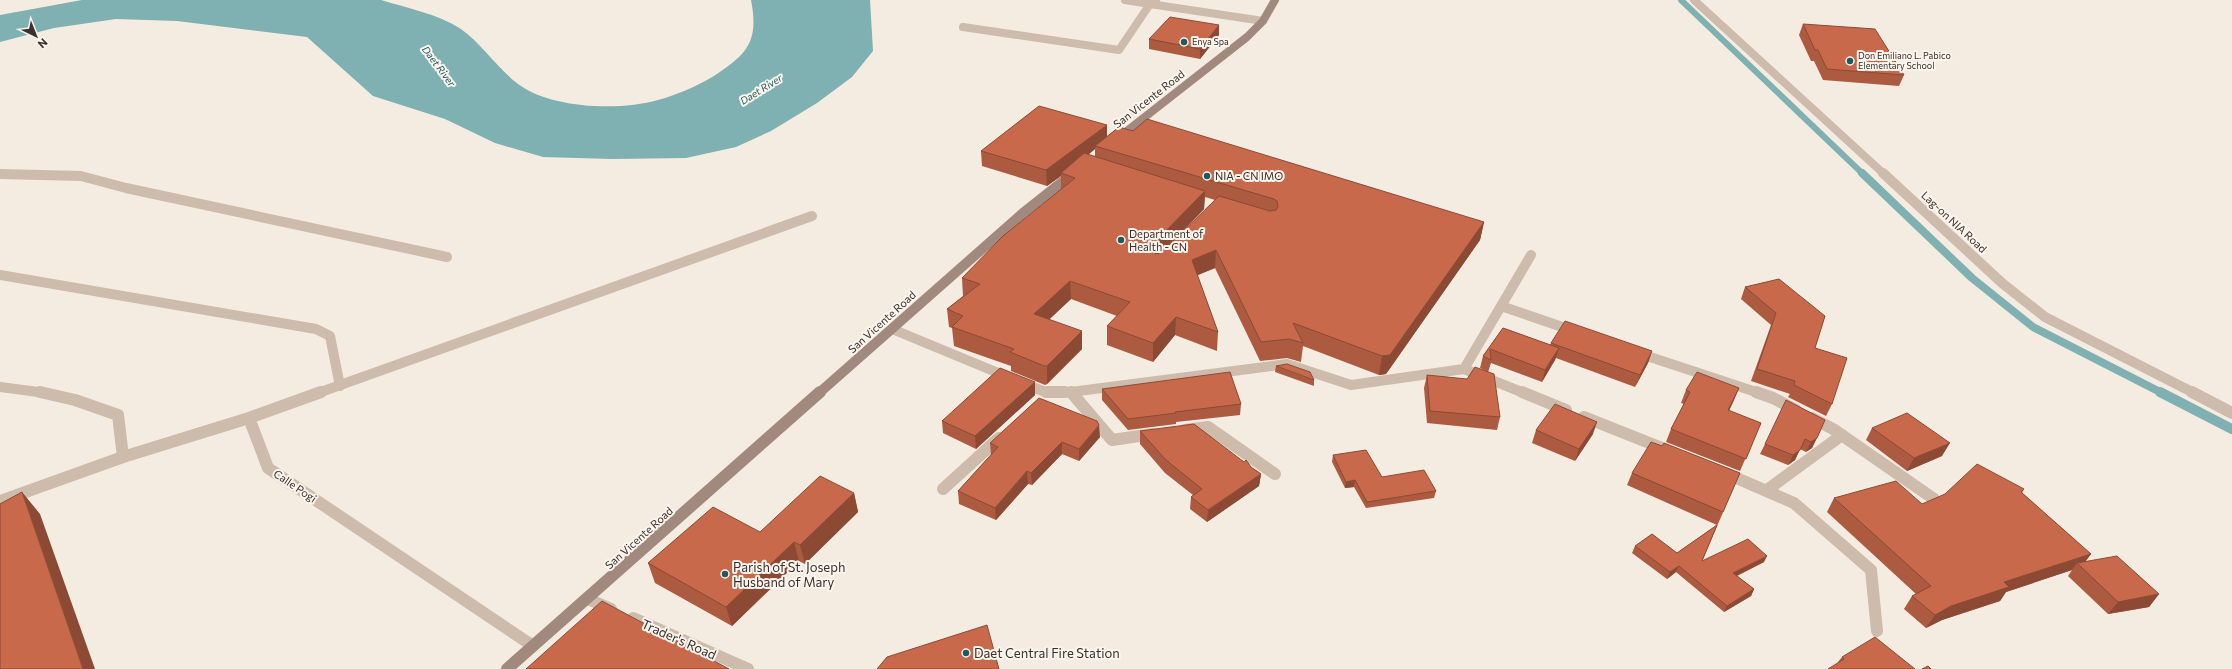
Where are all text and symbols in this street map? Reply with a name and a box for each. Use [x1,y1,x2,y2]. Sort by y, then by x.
north arrow [16,16,56,56]
text: N [36,36,51,51]
place label: Enya Spa [1192,36,1229,47]
marker: Enya Spa [1179,37,1189,47]
water label: Daet River [420,43,459,89]
place label: Don Emiliano L. Pabico Elementary School [1858,50,1951,71]
marker: Don Emiliano L. Pabico Elementary School [1845,56,1855,66]
street label: San Vicente Road [1111,67,1187,130]
water label: Daet River [738,71,785,107]
place label: NIA - CN IMO [1215,169,1283,182]
marker: NIA - CN IMO [1202,171,1212,181]
street label: Lag-on NIA Road [1919,188,1990,255]
place label: Department of Health - CN [1129,227,1204,253]
marker: Department of Health - CN [1116,235,1126,245]
street label: San Vicente Road [845,288,918,355]
street label: Calle Pogi [271,467,319,505]
street label: San Vicente Road [602,504,675,571]
place label: Parish of St. Joseph Husband of Mary [733,559,845,590]
marker: Parish of St. Joseph Husband of Mary [720,569,730,579]
street label: Trader's Road [639,615,719,663]
place label: Daet Central Fire Station [974,645,1120,661]
marker: Daet Central Fire Station [961,648,971,658]

